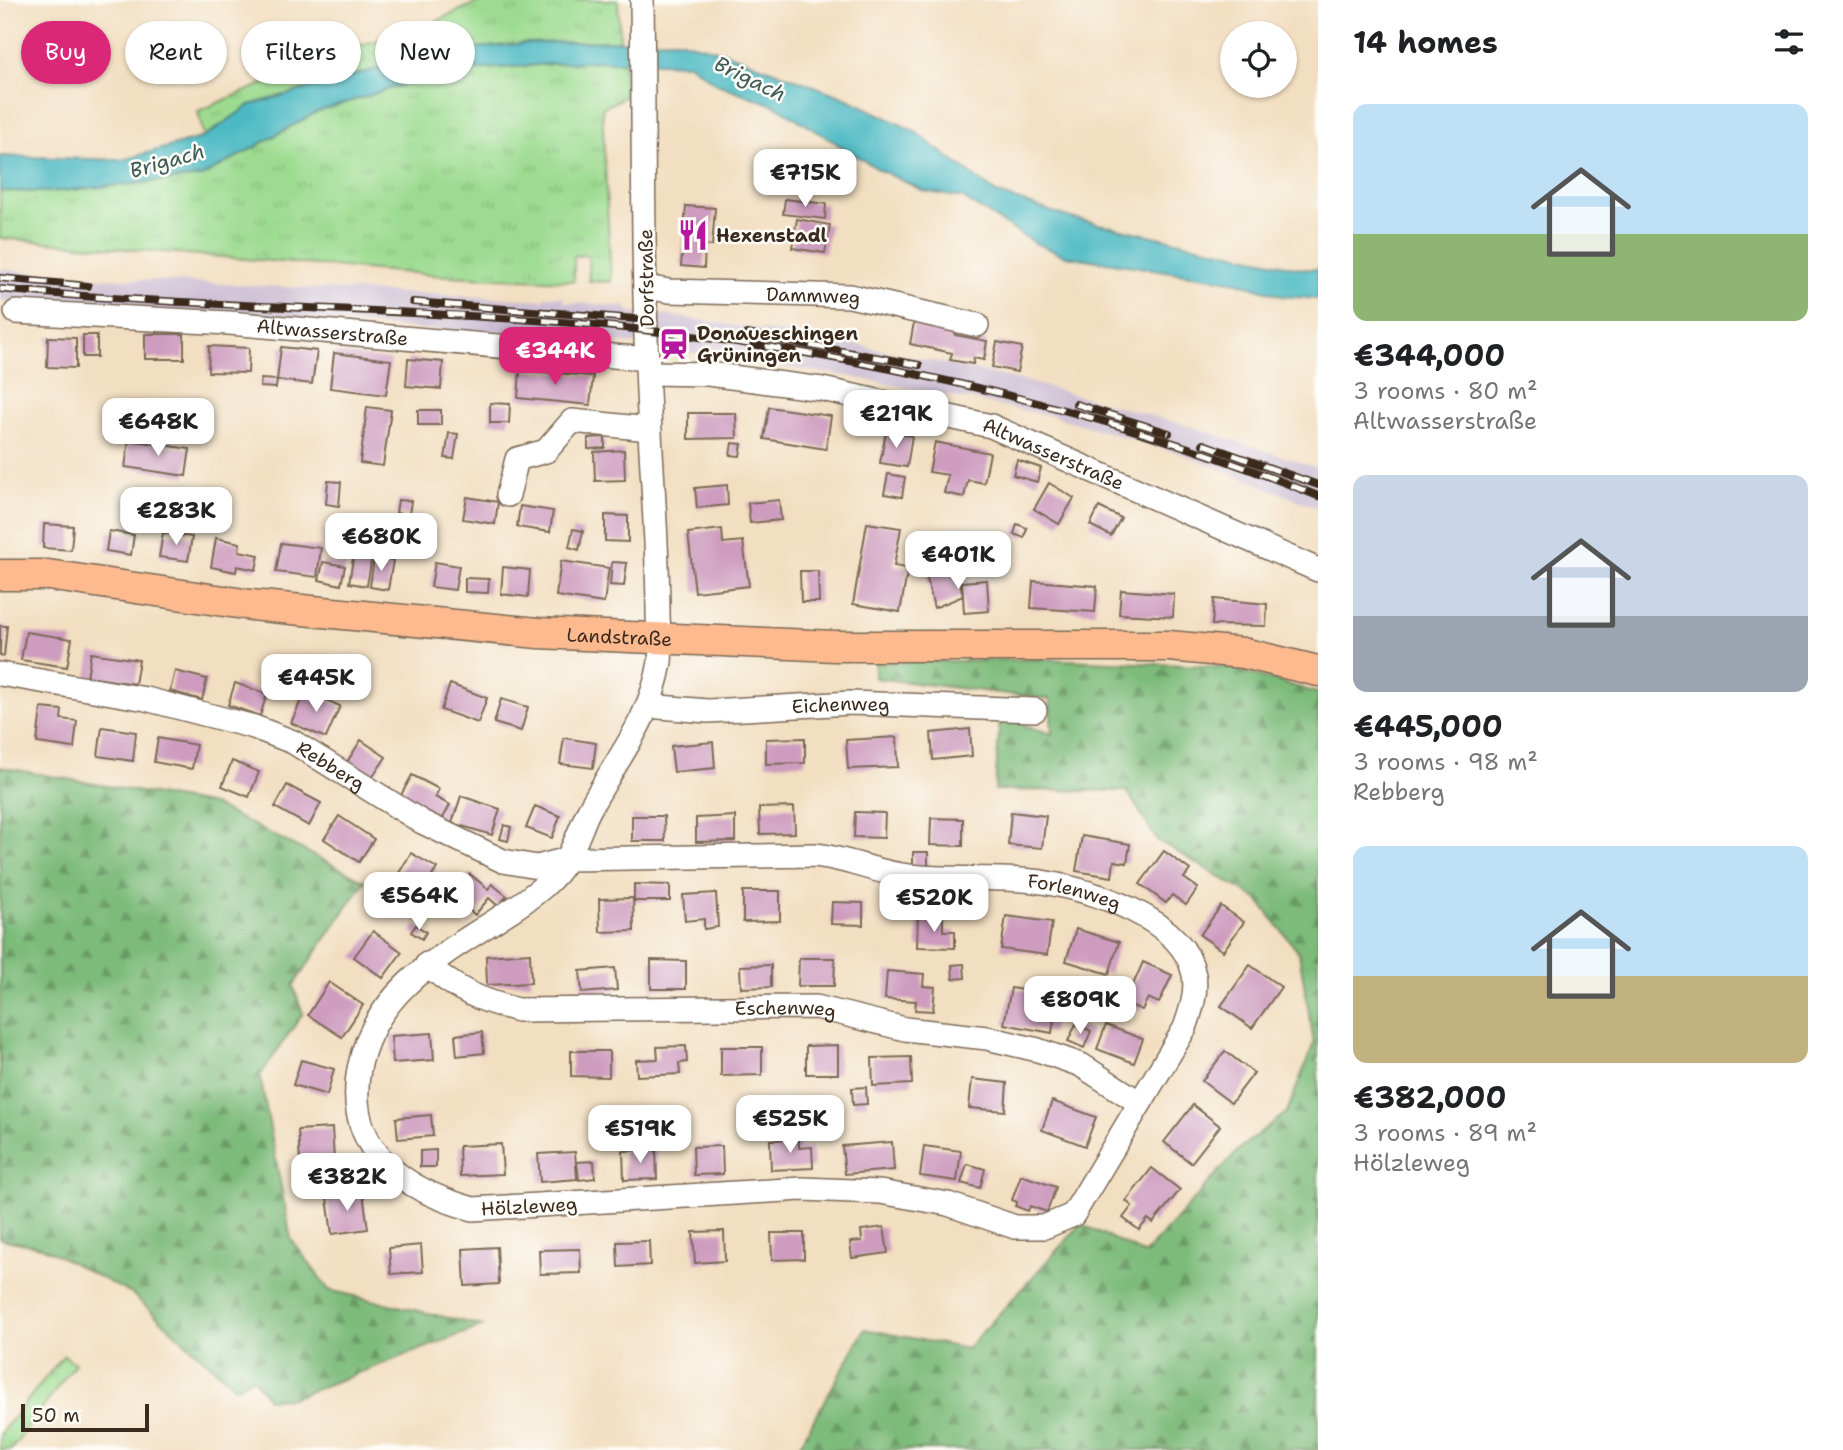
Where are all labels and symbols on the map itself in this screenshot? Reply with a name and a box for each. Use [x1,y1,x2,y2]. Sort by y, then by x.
water label: Brigach [709,50,791,108]
water label: Brigach [126,137,208,185]
pin: €715K [756,150,854,209]
restaurant icon: Hexenstadl [676,218,710,252]
place label: Hexenstadl [716,223,828,248]
street label: Dorfstraße [633,229,660,327]
street label: Dammweg [766,282,863,311]
street label: Altwasserstraße [255,313,409,351]
place label: Donaueschingen Grüningen [697,321,858,368]
station icon: Donaueschingen Grüningen [657,327,691,361]
pin: €344K [506,328,604,387]
pin: €219K [847,391,945,450]
pin: €648K [109,398,207,458]
street label: Altwasserstraße [980,413,1128,496]
pin: €283K [127,488,225,547]
pin: €680K [332,514,430,573]
pin: €401K [909,532,1007,591]
street label: Landstraße [566,622,673,652]
pin: €445K [267,654,365,714]
street label: Eichenweg [791,691,890,719]
street label: Rebberg [292,735,369,796]
street label: Forlenweg [1026,868,1125,916]
pin: €564K [370,872,468,932]
pin: €520K [885,874,983,934]
pin: €809K [1031,976,1129,1036]
street label: Eschenweg [735,995,839,1025]
pin: €525K [741,1096,839,1155]
pin: €519K [591,1106,689,1165]
pin: €382K [298,1154,396,1213]
street label: Hölzleweg [480,1191,578,1222]
scale bar [21,1401,149,1433]

